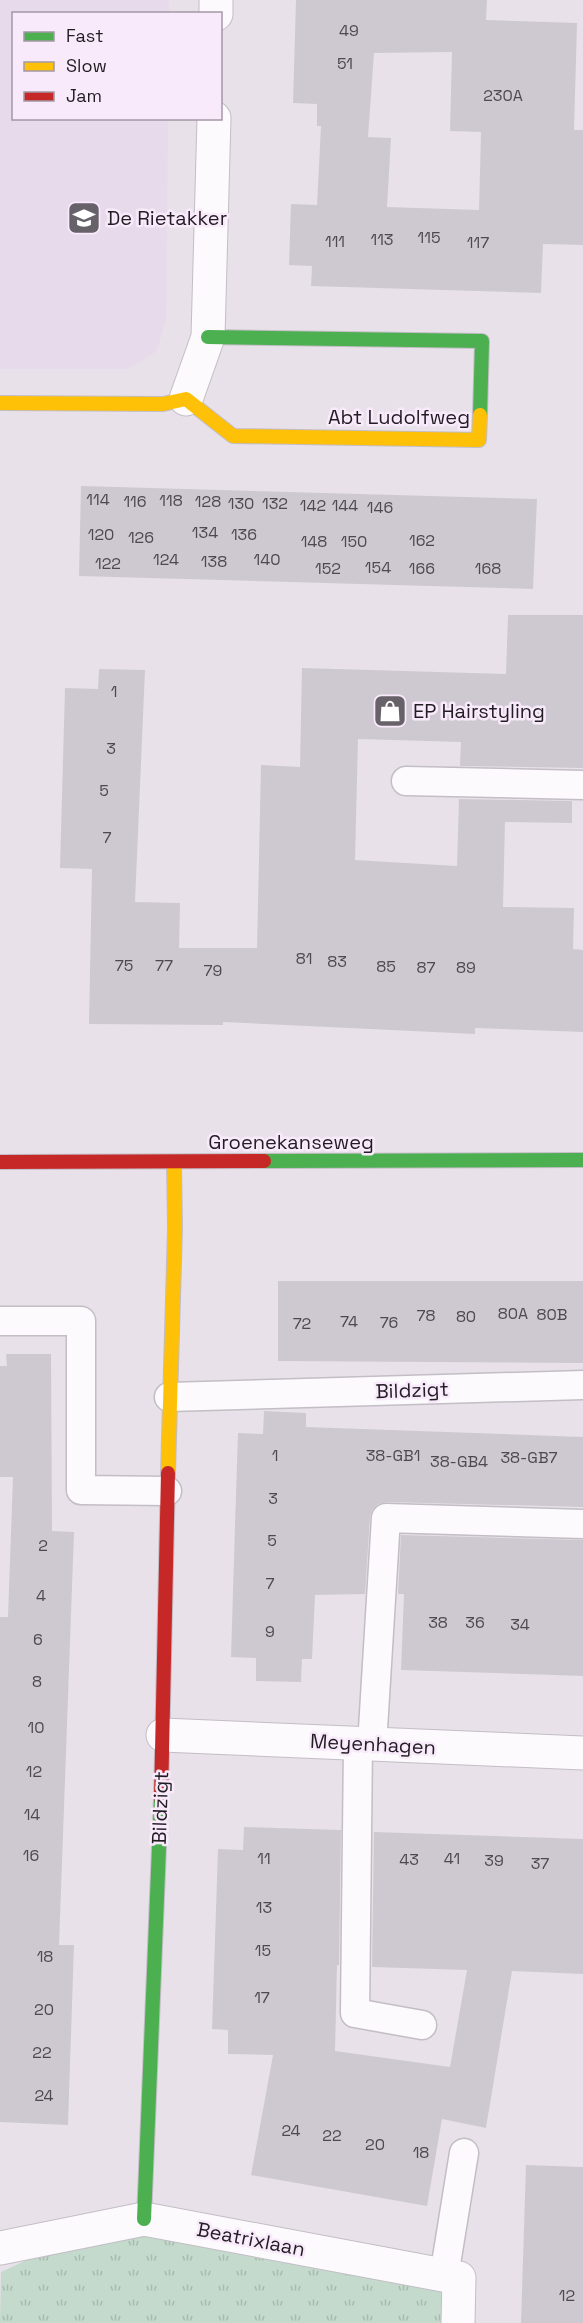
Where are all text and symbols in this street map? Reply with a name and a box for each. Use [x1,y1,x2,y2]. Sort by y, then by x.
legend [12,12,222,120]
house number: 49 [339,20,359,41]
text: Fast [66,24,103,47]
house number: 51 [337,53,353,74]
text: Slow [66,54,107,77]
text: Jam [66,84,102,107]
house number: 230A [483,85,523,106]
school or university icon: De Rietakker [66,200,102,236]
place label: De Rietakker [107,205,227,231]
house number: 115 [418,227,440,248]
house number: 113 [370,229,394,250]
house number: 111 [325,231,345,252]
house number: 117 [467,232,489,253]
street label: Abt Ludolfweg [328,404,470,430]
house number: 114 [86,489,110,510]
house number: 118 [159,490,183,511]
house number: 116 [123,491,147,512]
house number: 128 [195,491,221,512]
house number: 130 [228,493,254,514]
house number: 132 [262,493,288,514]
house number: 142 [300,495,326,516]
house number: 144 [332,495,358,516]
house number: 146 [367,497,393,518]
house number: 134 [192,522,218,543]
house number: 120 [88,524,114,545]
house number: 136 [231,524,257,545]
house number: 126 [128,527,154,548]
house number: 162 [409,530,435,551]
house number: 148 [301,531,327,552]
house number: 150 [341,531,367,552]
house number: 124 [153,549,179,570]
house number: 140 [254,549,280,570]
house number: 138 [201,551,227,572]
house number: 122 [95,553,121,574]
house number: 154 [365,557,391,578]
house number: 152 [315,558,341,579]
house number: 166 [409,558,435,579]
house number: 168 [475,558,501,579]
house number: 1 [111,681,117,702]
shop icon: EP Hairstyling [372,693,408,729]
place label: EP Hairstyling [413,698,545,724]
house number: 3 [106,738,116,759]
house number: 5 [99,780,109,801]
house number: 7 [102,827,112,848]
house number: 81 [296,948,312,969]
house number: 83 [327,951,347,972]
house number: 75 [115,955,133,976]
house number: 77 [155,955,173,976]
house number: 85 [376,956,396,977]
house number: 87 [417,957,435,978]
house number: 89 [456,957,476,978]
house number: 79 [204,960,222,981]
street label: Groenekanseweg [208,1129,374,1155]
house number: 80A [498,1303,528,1324]
house number: 80B [537,1304,567,1325]
house number: 78 [417,1305,436,1326]
house number: 80 [456,1306,476,1327]
house number: 74 [340,1311,358,1332]
house number: 76 [380,1312,398,1333]
house number: 72 [293,1313,311,1334]
street label: Bildzigt [375,1376,449,1404]
house number: 1 [272,1445,278,1466]
house number: 38-GB1 [366,1445,420,1466]
house number: 38-GB7 [500,1447,558,1468]
house number: 38-GB4 [430,1451,488,1472]
house number: 3 [268,1488,278,1509]
house number: 5 [267,1530,277,1551]
house number: 2 [38,1535,48,1556]
house number: 7 [265,1573,275,1594]
house number: 4 [36,1585,46,1606]
house number: 38 [428,1612,448,1633]
house number: 36 [465,1612,485,1633]
house number: 34 [510,1614,530,1635]
house number: 9 [265,1621,275,1642]
house number: 6 [33,1629,43,1650]
house number: 8 [32,1671,42,1692]
house number: 10 [28,1717,44,1738]
street label: Meyenhagen [309,1728,437,1760]
house number: 12 [26,1761,42,1782]
street label: Bildzigt [146,1771,174,1845]
house number: 14 [24,1804,40,1825]
house number: 16 [23,1845,39,1866]
house number: 11 [257,1848,271,1869]
house number: 41 [444,1848,460,1869]
house number: 43 [399,1849,419,1870]
house number: 39 [484,1850,504,1871]
house number: 37 [531,1853,549,1874]
house number: 13 [256,1897,272,1918]
house number: 15 [255,1940,271,1961]
house number: 18 [37,1946,53,1967]
house number: 17 [254,1987,270,2008]
house number: 20 [34,1999,54,2020]
house number: 22 [32,2042,52,2063]
house number: 24 [34,2085,54,2106]
house number: 24 [281,2120,301,2141]
house number: 22 [322,2125,342,2146]
house number: 20 [365,2134,385,2155]
house number: 18 [413,2142,429,2163]
street label: Beatrixlaan [195,2216,307,2262]
house number: 12 [559,2285,575,2306]

